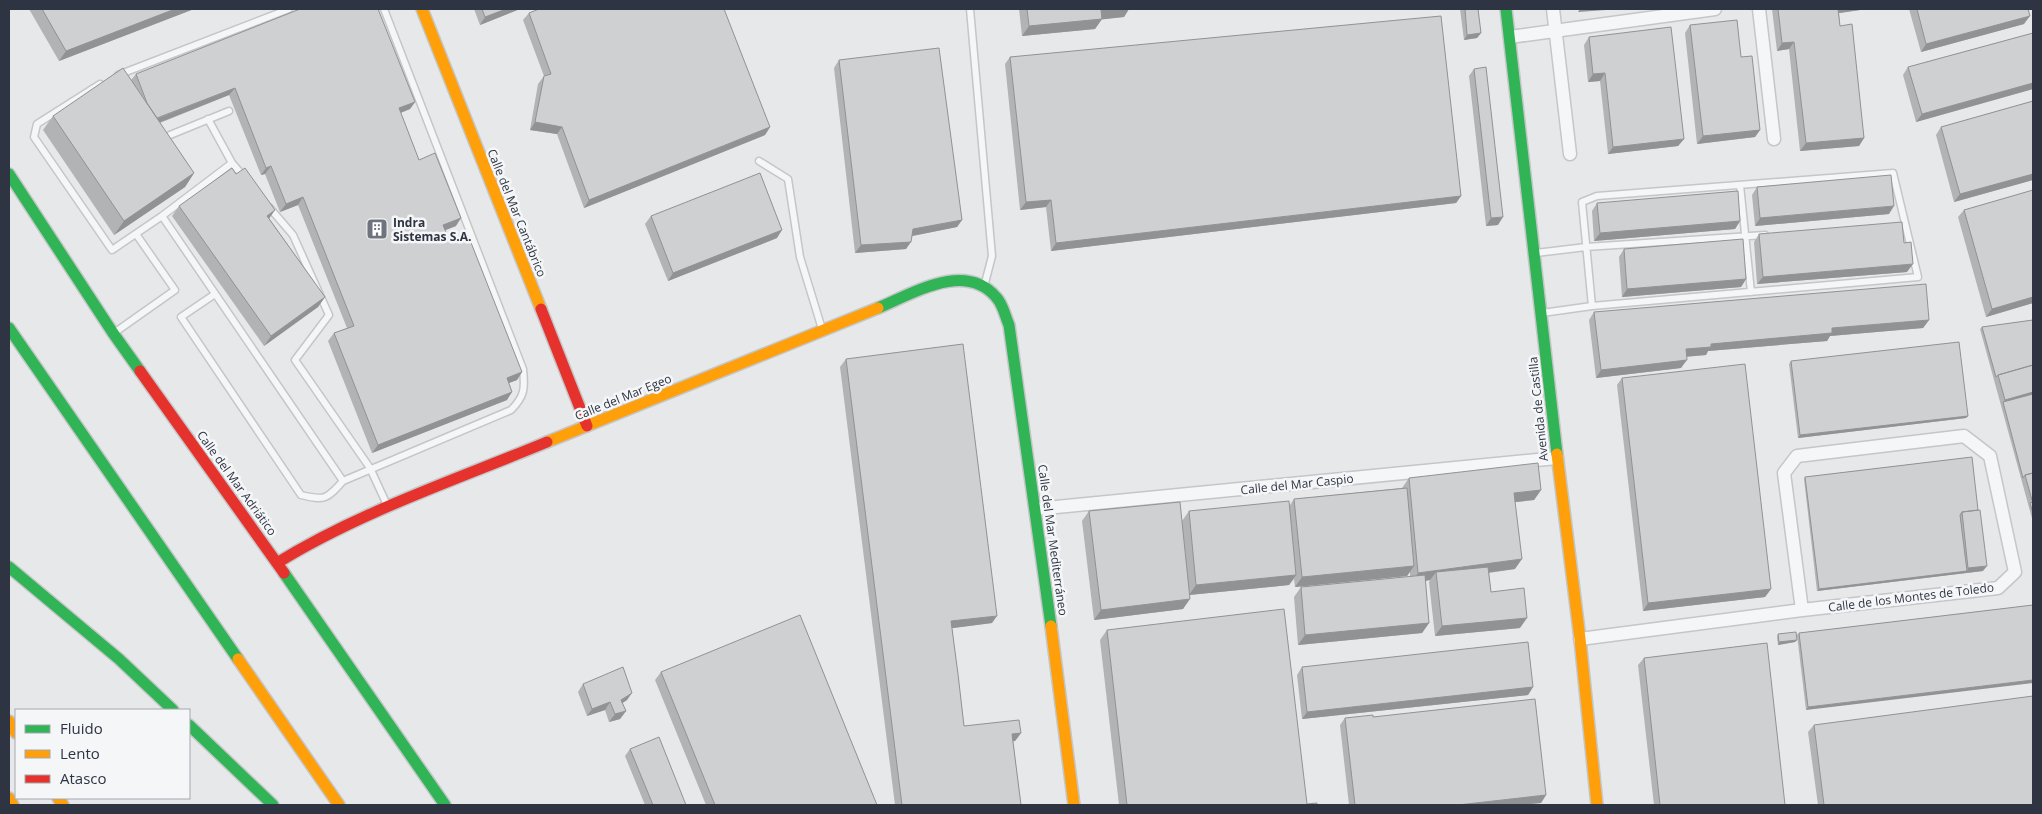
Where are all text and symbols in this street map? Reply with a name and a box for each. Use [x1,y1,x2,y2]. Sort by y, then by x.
street label: Calle del Mar Cantábrico [484,146,550,280]
place label: Indra Sistemas S.A. [393,214,471,245]
building icon: Indra Sistemas S.A. [365,217,389,241]
street label: Avenida de Castilla [1524,356,1552,462]
street label: Calle del Mar Egeo [572,370,674,424]
street label: Calle del Mar Adriático [193,427,281,539]
street label: Calle del Mar Mediterráneo [1034,463,1072,617]
street label: Calle del Mar Caspio [1240,470,1354,498]
street label: Calle de los Montes de Toledo [1827,578,1995,616]
legend [15,709,190,799]
text: Fluido [60,718,103,738]
text: Lento [60,743,100,763]
text: Atasco [60,768,107,788]

